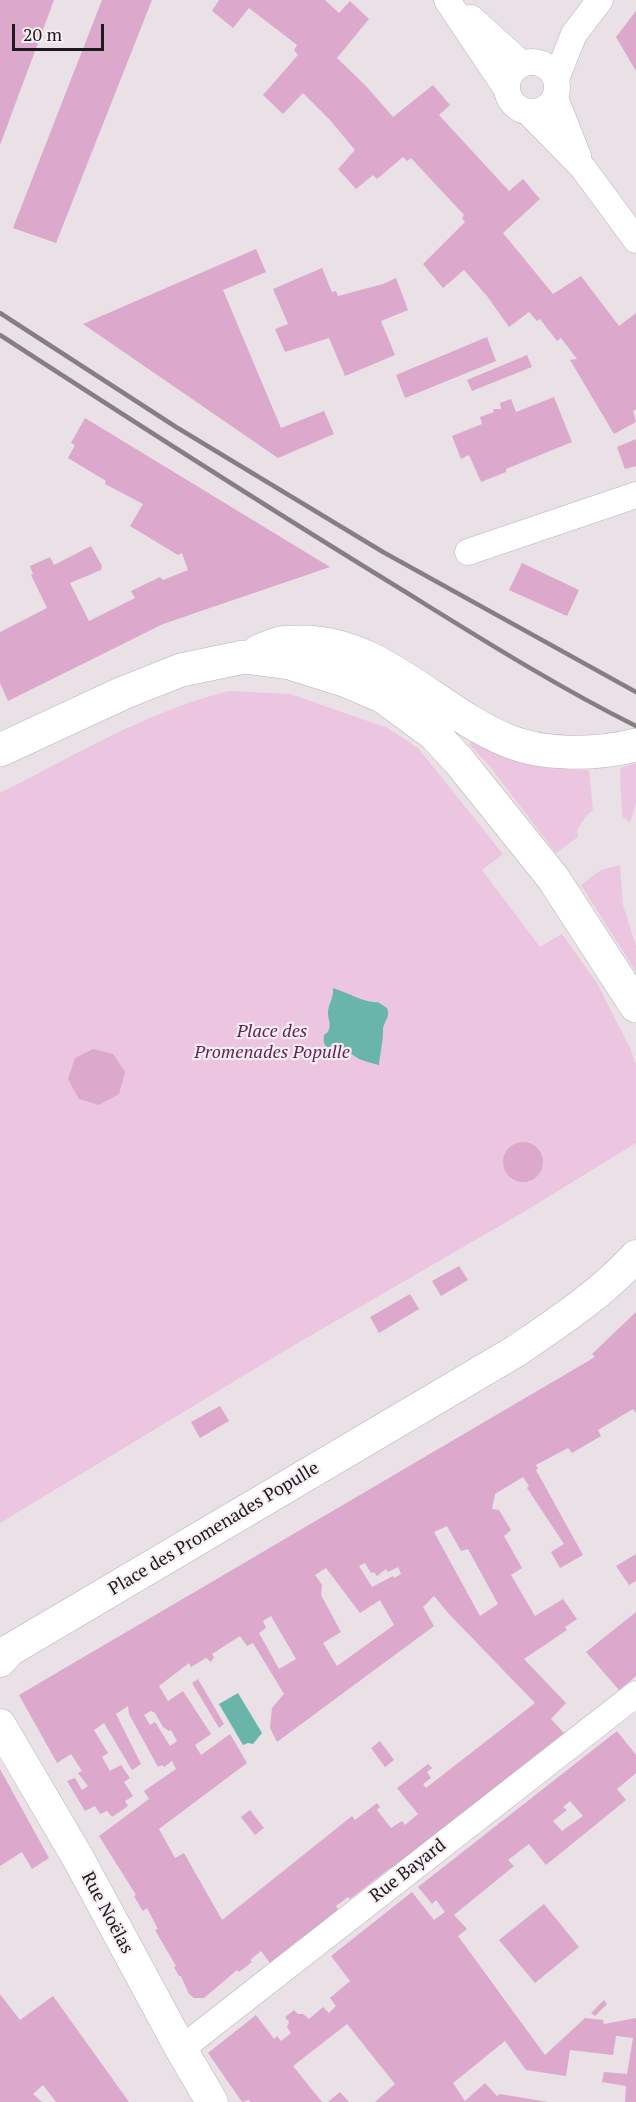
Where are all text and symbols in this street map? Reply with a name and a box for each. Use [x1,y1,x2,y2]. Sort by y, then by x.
scale bar [15,12,106,50]
text: 20 m [23,22,62,46]
park label: Place des Promenades Populle [194,1021,350,1064]
street label: Place des Promenades Populle [105,1458,323,1600]
street label: Rue Bayard [366,1835,450,1907]
street label: Rue Noëlas [76,1868,138,1958]

